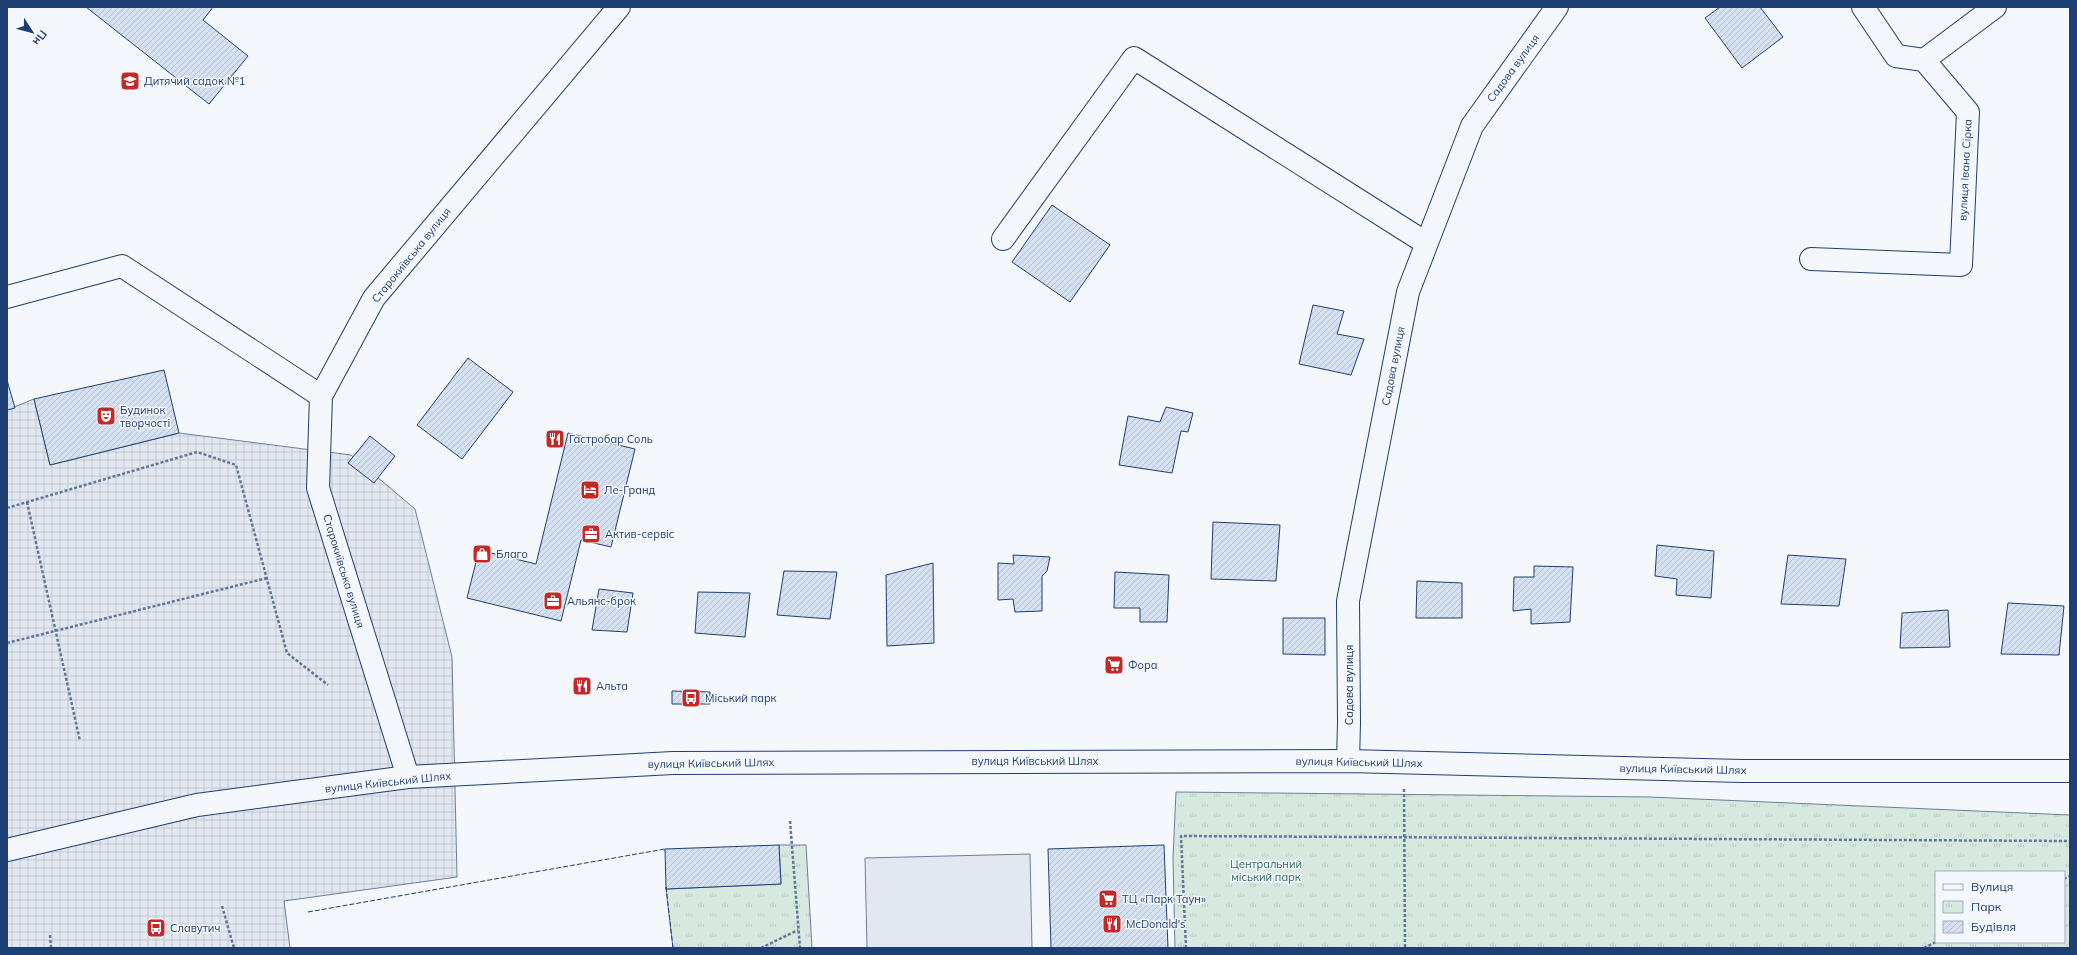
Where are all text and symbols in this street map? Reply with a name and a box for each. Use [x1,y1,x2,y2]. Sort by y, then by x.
north arrow [12,12,52,52]
text: Пн [30,28,50,48]
street label: Садова вулиця [1484,31,1542,105]
school or university icon: Дитячий садок №1 [119,70,141,92]
place label: Дитячий садок №1 [144,74,245,88]
street label: вулиця Івана Сірка [1955,119,1975,221]
street label: Старокиївська вулиця [368,205,454,305]
street label: Садова вулиця [1378,325,1408,407]
place label: Будинок творчості [120,403,170,430]
theatre icon: Будинок творчості [95,405,117,427]
restaurant icon: Гастробар Соль [544,428,566,450]
place label: Гастробар Соль [569,432,653,446]
hotel icon: Ле-Гранд [579,479,601,501]
place label: Ле-Гранд [604,483,656,497]
street label: Старокиївська вулиця [320,512,368,630]
office icon: Актив-сервіс [580,523,602,545]
place label: Актив-сервіс [605,527,675,541]
shop icon: Благо [471,543,493,565]
place label: Благо [496,547,528,561]
office icon: Альянс-брок [542,590,564,612]
place label: Альянс-брок [567,594,636,608]
street label: Садова вулиця [1342,645,1356,725]
supermarket icon: Фора [1103,654,1125,676]
place label: Фора [1128,658,1157,672]
restaurant icon: Альта [571,675,593,697]
place label: Альта [596,679,628,693]
bus stop icon: Міський парк [680,687,702,709]
place label: Міський парк [705,691,777,705]
street label: вулиця Київський Шлях [972,754,1098,768]
street label: вулиця Київський Шлях [1295,754,1423,770]
street label: вулиця Київський Шлях [647,755,775,771]
street label: вулиця Київський Шлях [1619,761,1747,777]
street label: вулиця Київський Шлях [324,768,452,796]
park label: Центральний міський парк [1230,857,1302,884]
legend [1935,871,2065,943]
text: Вулиця [1971,879,2013,894]
supermarket icon: ТЦ «Парк Таун» [1097,888,1119,910]
place label: ТЦ «Парк Таун» [1122,892,1206,906]
text: Парк [1971,899,2002,914]
restaurant icon: McDonald's [1101,913,1123,935]
bus stop icon: Славутич [145,917,167,939]
place label: McDonald's [1126,917,1186,931]
text: Будівля [1971,919,2016,934]
place label: Славутич [170,921,221,935]

